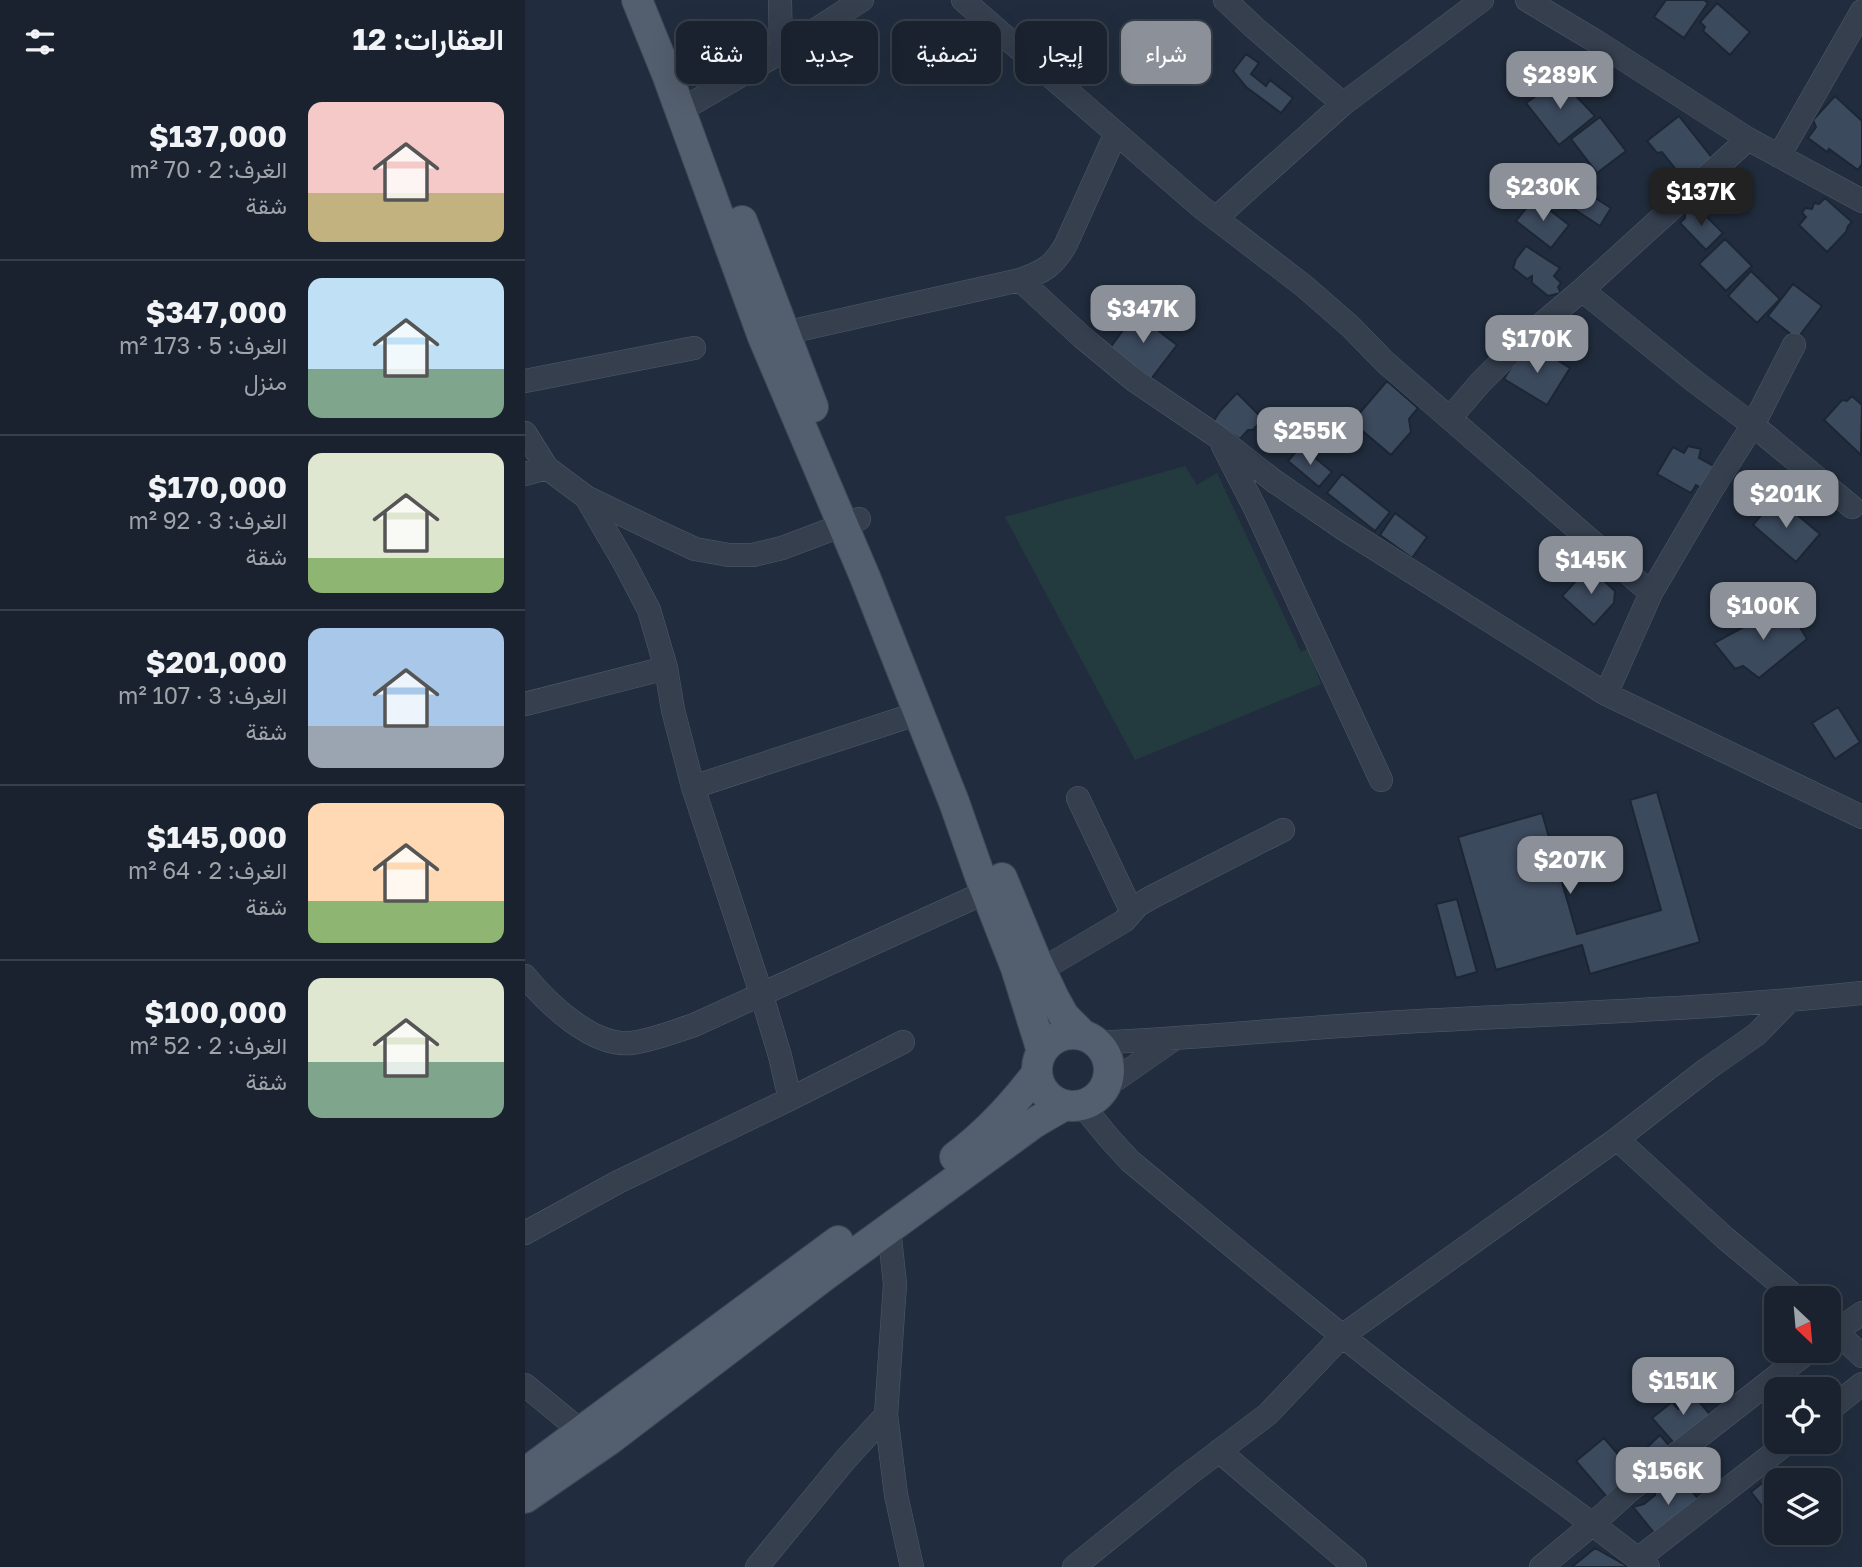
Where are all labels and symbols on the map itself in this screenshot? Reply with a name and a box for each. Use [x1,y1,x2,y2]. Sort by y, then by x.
pin: $289K [1511,52,1609,111]
pin: $230K [1494,164,1592,223]
pin: $137K [1652,168,1750,228]
pin: $347K [1094,286,1192,345]
pin: $170K [1488,316,1586,375]
pin: $255K [1261,407,1359,467]
pin: $201K [1737,470,1835,530]
pin: $145K [1542,536,1640,596]
pin: $100K [1714,582,1812,642]
pin: $207K [1521,836,1619,896]
north arrow [1764,1286,1841,1363]
pin: $151K [1634,1358,1732,1417]
pin: $156K [1619,1448,1717,1507]

